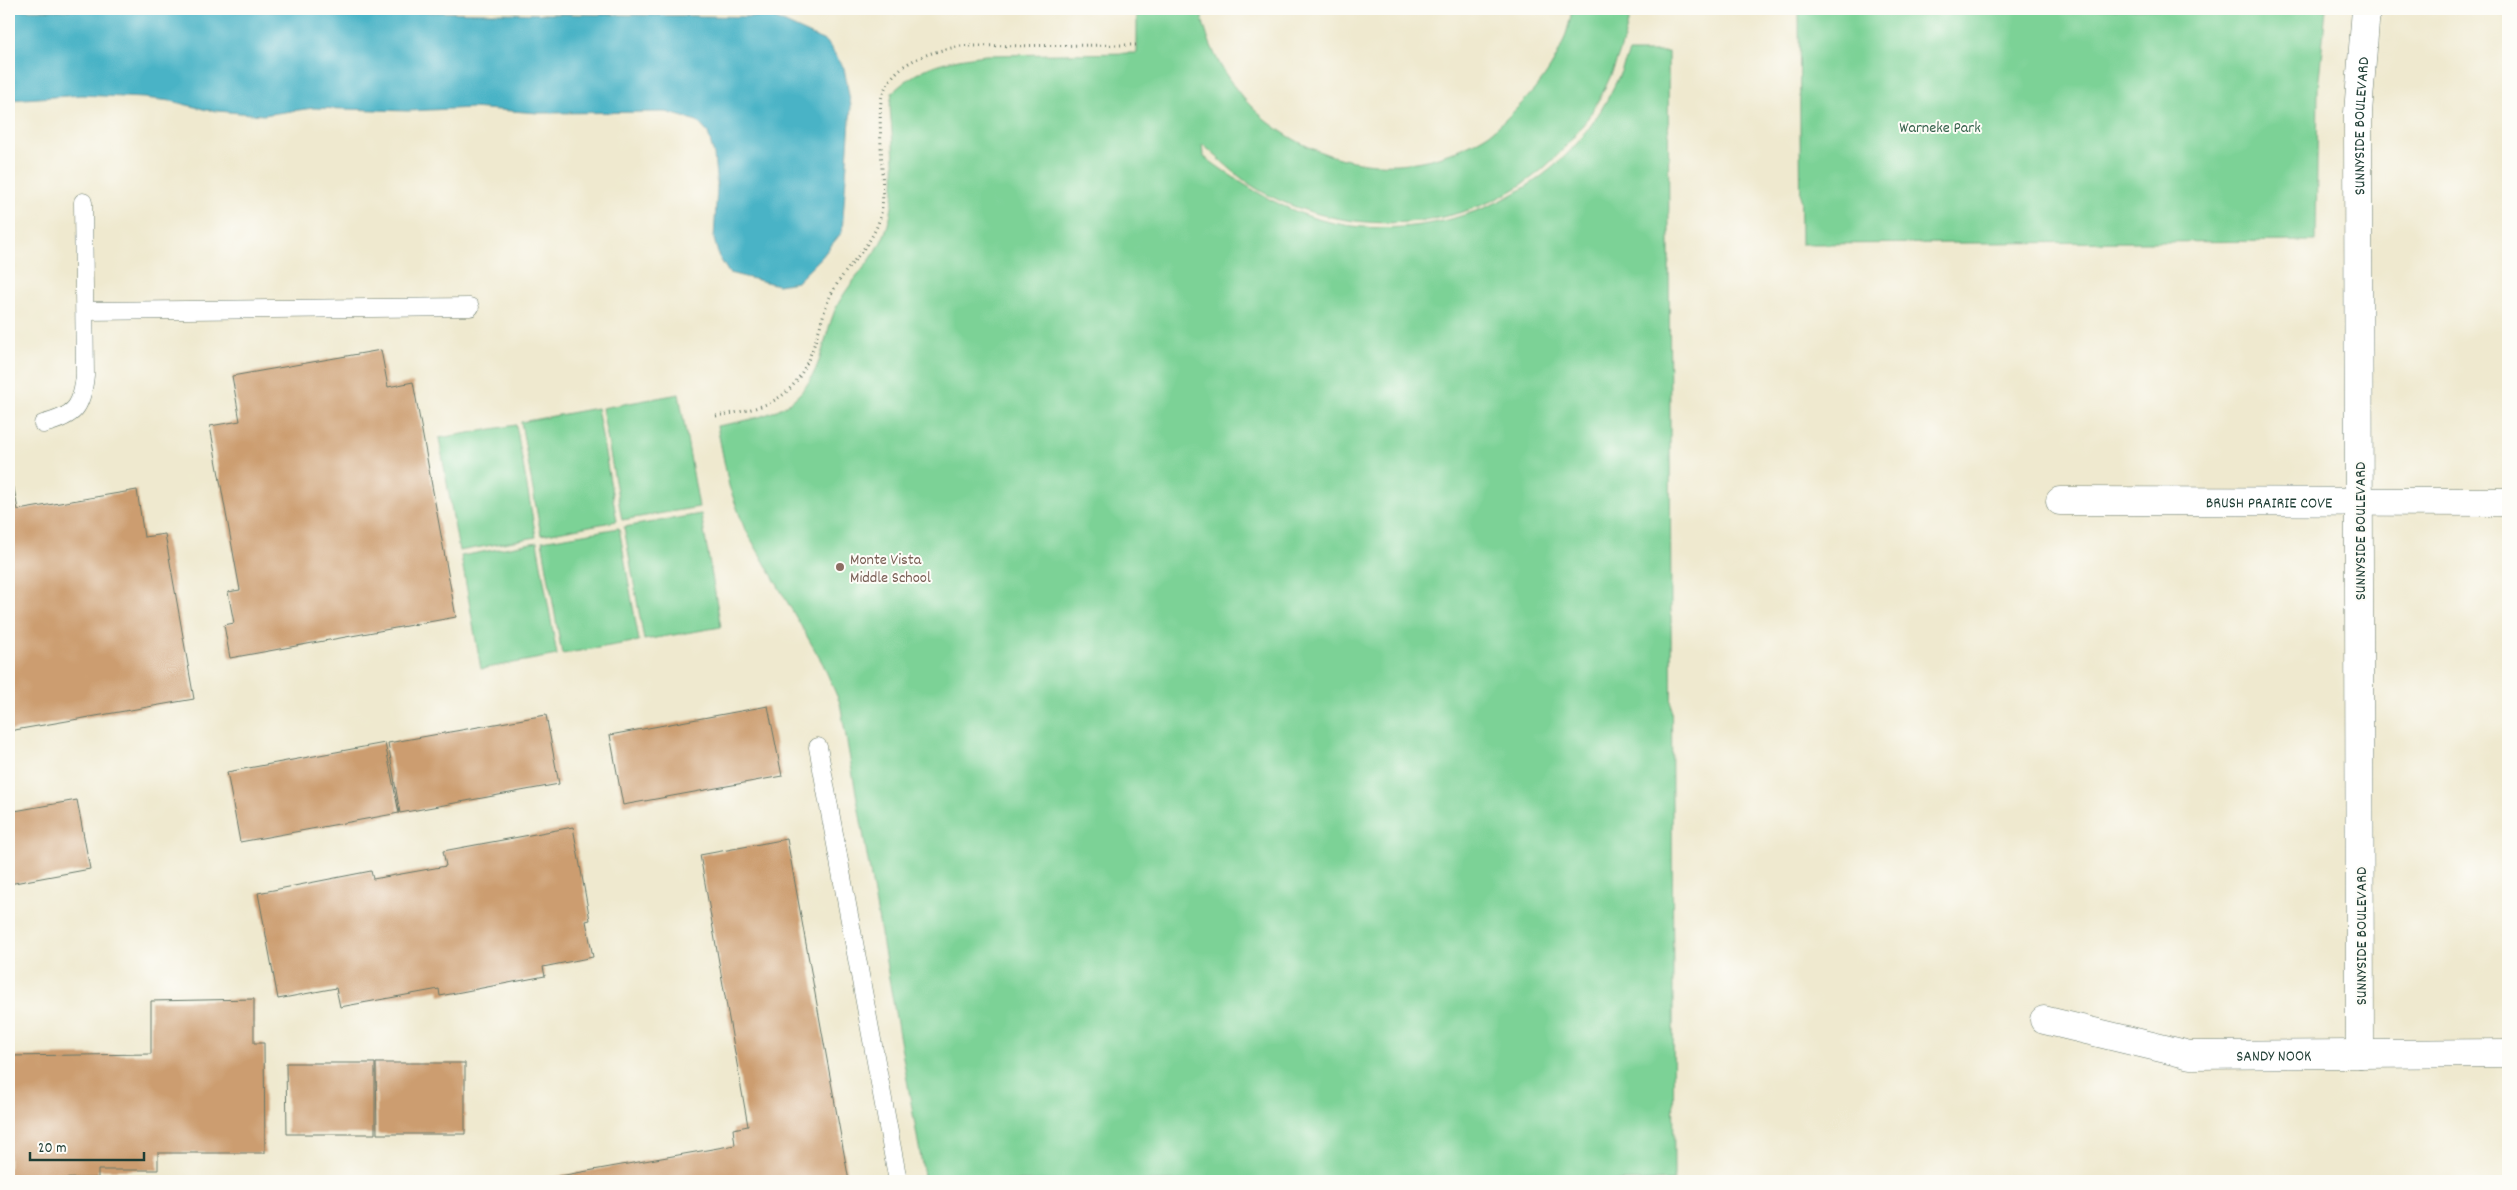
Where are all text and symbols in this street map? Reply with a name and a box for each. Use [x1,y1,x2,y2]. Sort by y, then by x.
street label: SUNNYSIDE BOULEVARD [2349,56,2376,195]
park label: Warneke Park [1899,117,1981,140]
street label: SUNNYSIDE BOULEVARD [2350,462,2373,600]
street label: BRUSH PRAIRIE COVE [2206,492,2333,516]
place label: Monte Vista Middle School [850,549,931,590]
marker: Monte Vista Middle School [834,561,846,573]
street label: SUNNYSIDE BOULEVARD [2351,867,2374,1005]
street label: SANDY NOOK [2236,1045,2312,1069]
scale bar [30,1130,144,1162]
text: 20 m [38,1138,66,1160]

